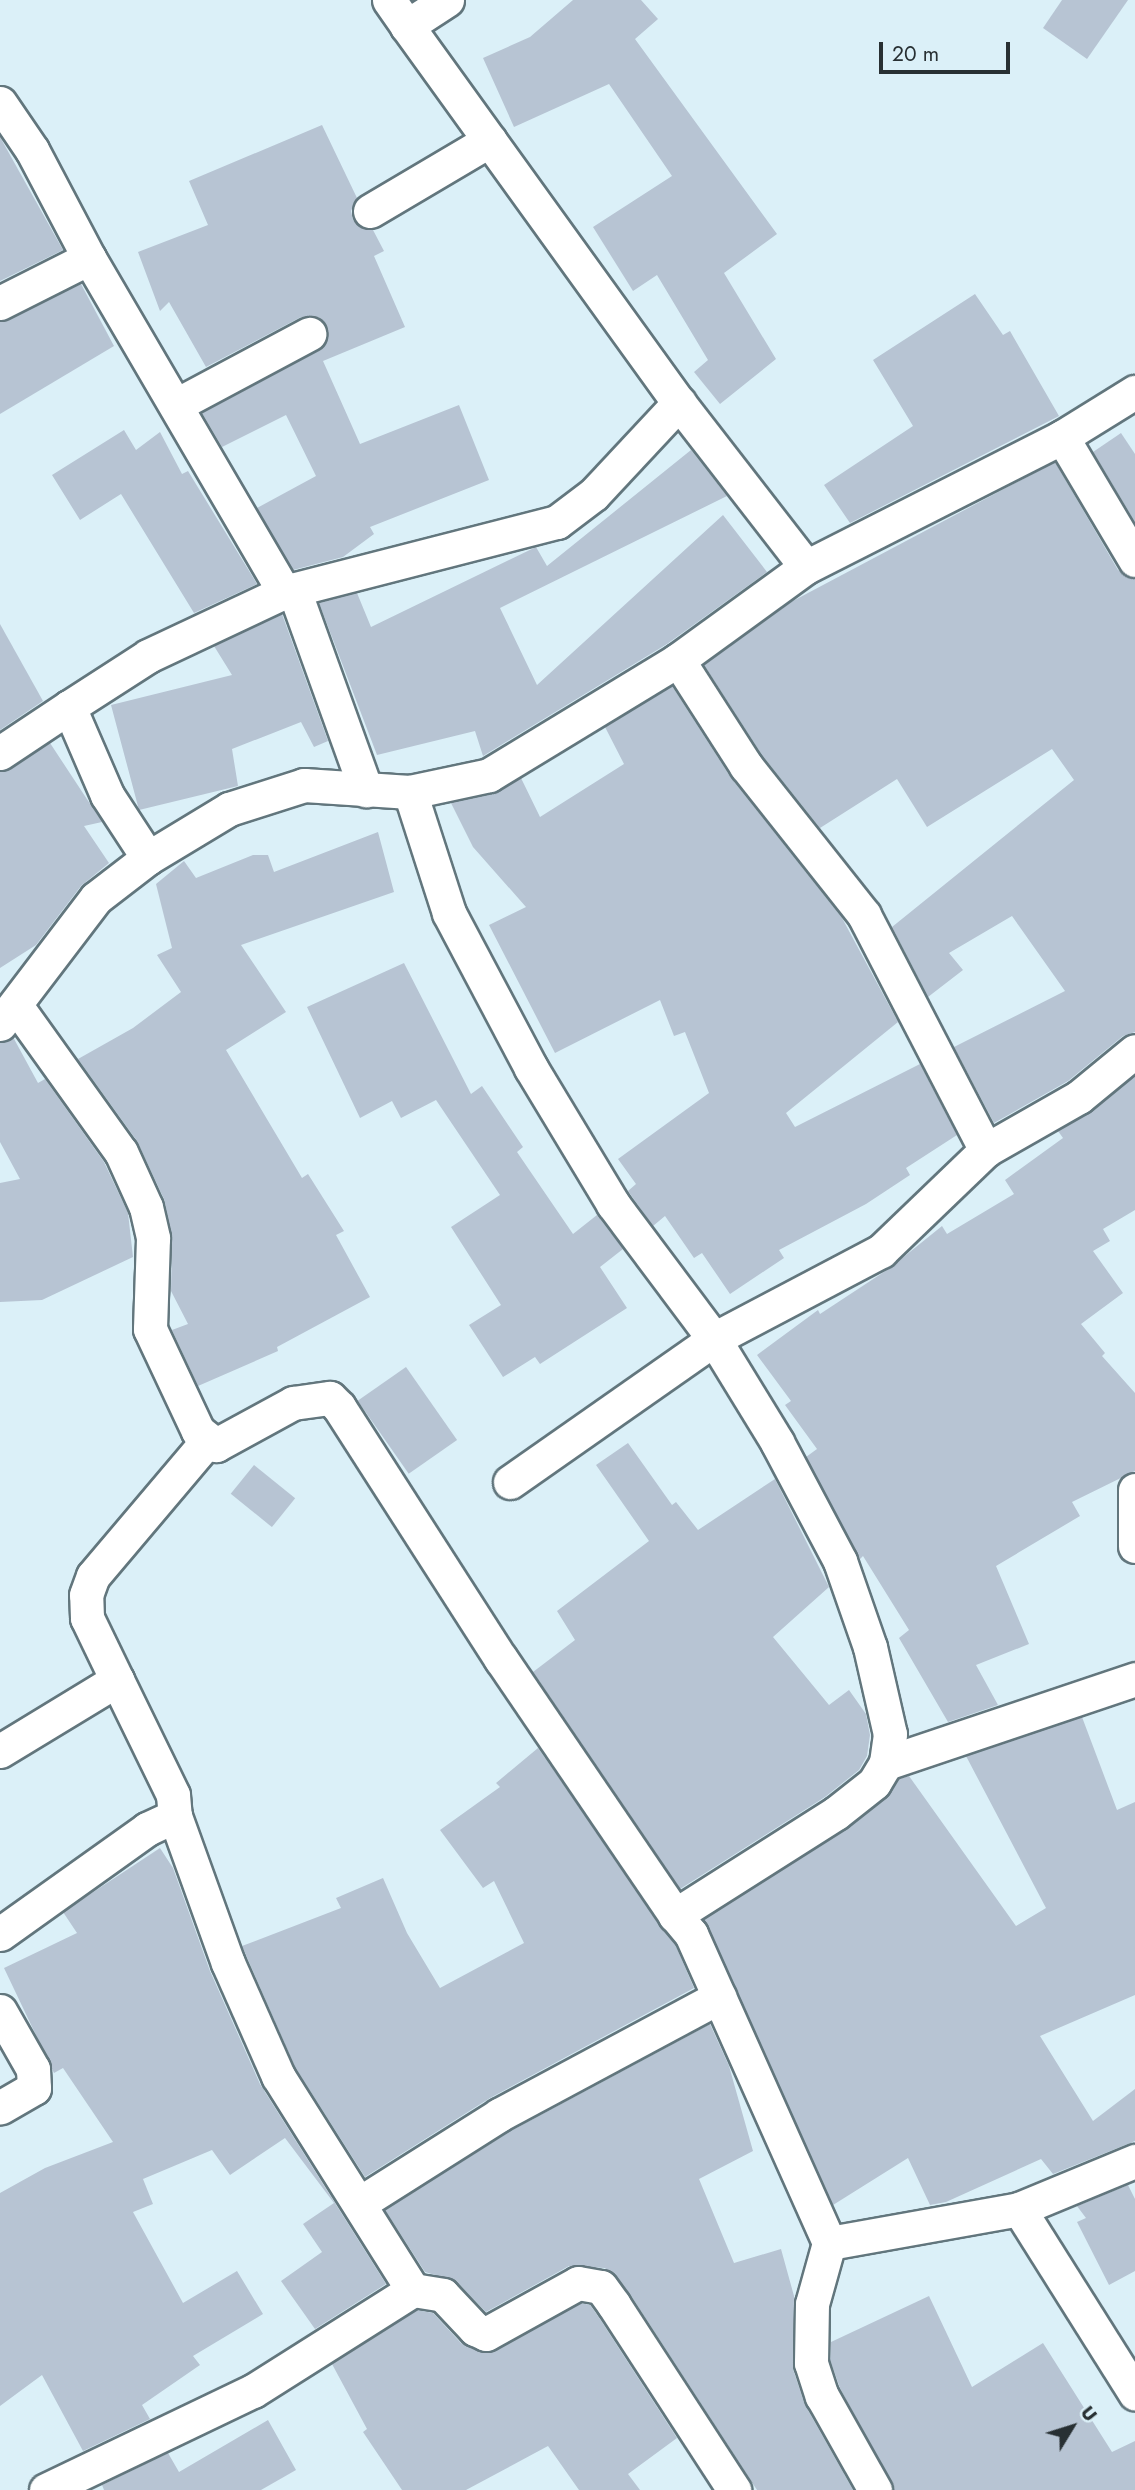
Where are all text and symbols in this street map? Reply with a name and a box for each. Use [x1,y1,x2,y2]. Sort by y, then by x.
scale bar [883,28,1014,72]
text: 20 m [892,39,939,69]
north arrow [1037,2392,1107,2462]
text: U [1074,2400,1104,2427]

